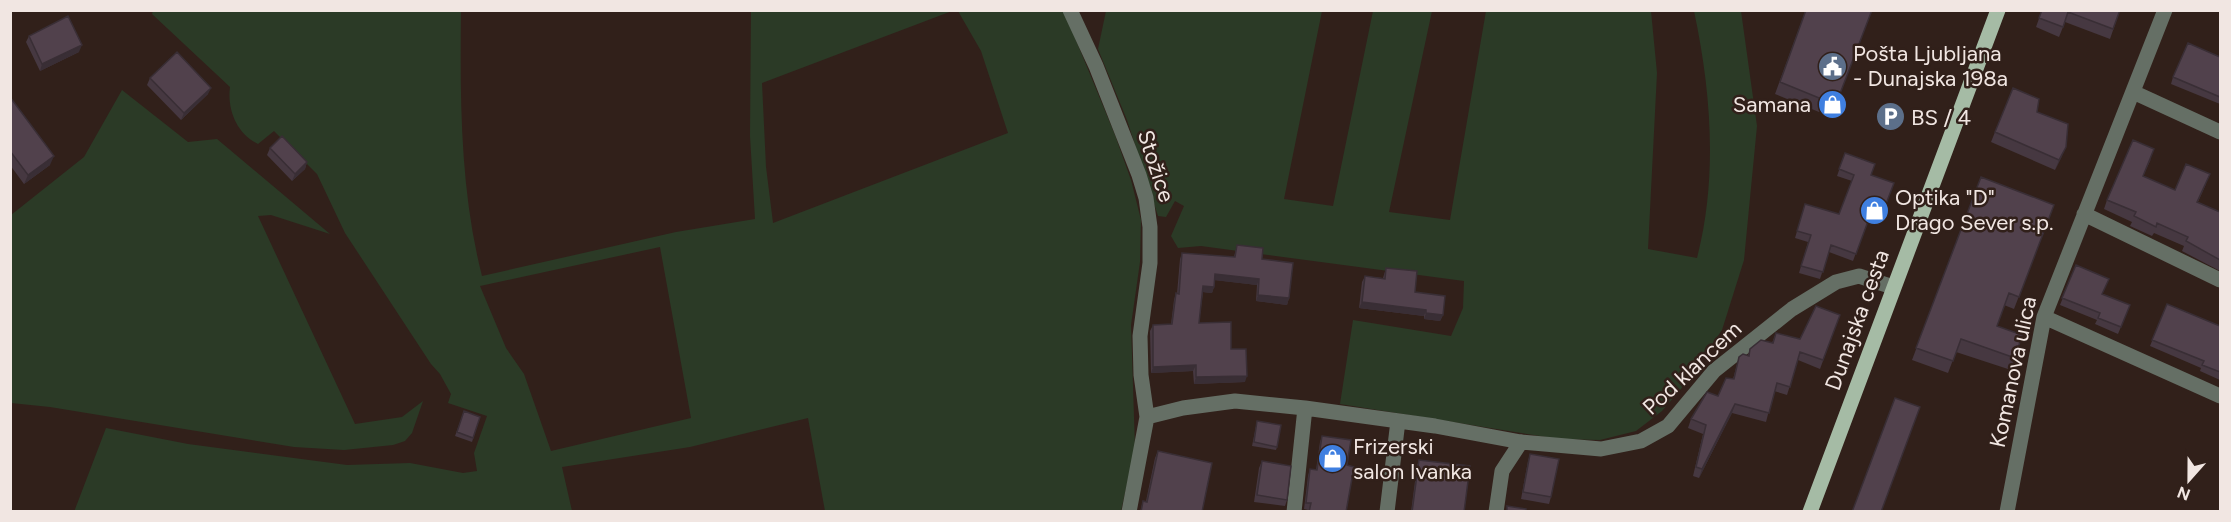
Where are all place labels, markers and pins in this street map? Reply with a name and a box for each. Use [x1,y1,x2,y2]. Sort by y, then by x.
place label: Pošta Ljubljana - Dunajska 198a [1853,40,2008,92]
public building icon: Pošta Ljubljana - Dunajska 198a [1816,50,1848,82]
shop icon: Samana [1816,88,1848,120]
place label: Samana [1733,91,1811,118]
parking icon: BS / 4 [1874,101,1906,133]
place label: BS / 4 [1911,104,1971,131]
place label: Optika "D" Drago Sever s.p. [1895,184,2054,236]
shop icon: Optika "D" Drago Sever s.p. [1858,194,1890,226]
place label: Frizerski salon Ivanka [1353,433,1472,485]
shop icon: Frizerski salon Ivanka [1316,443,1348,475]

